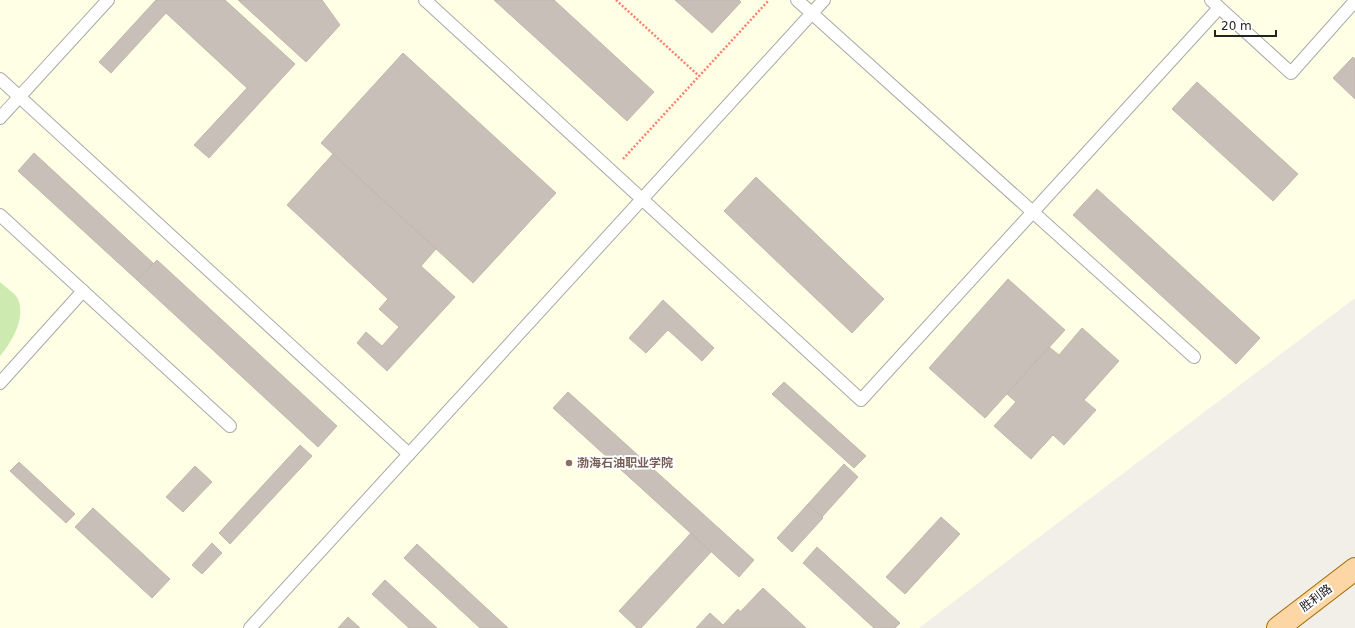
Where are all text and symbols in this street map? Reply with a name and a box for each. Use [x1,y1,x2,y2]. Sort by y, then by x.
scale bar [1215,12,1276,38]
text: 20 m [1221,19,1252,33]
place label: 渤海石油职业学院 [577,456,673,470]
marker: 渤海石油职业学院 [564,458,574,468]
street label: 胜利路 [1297,582,1335,614]

